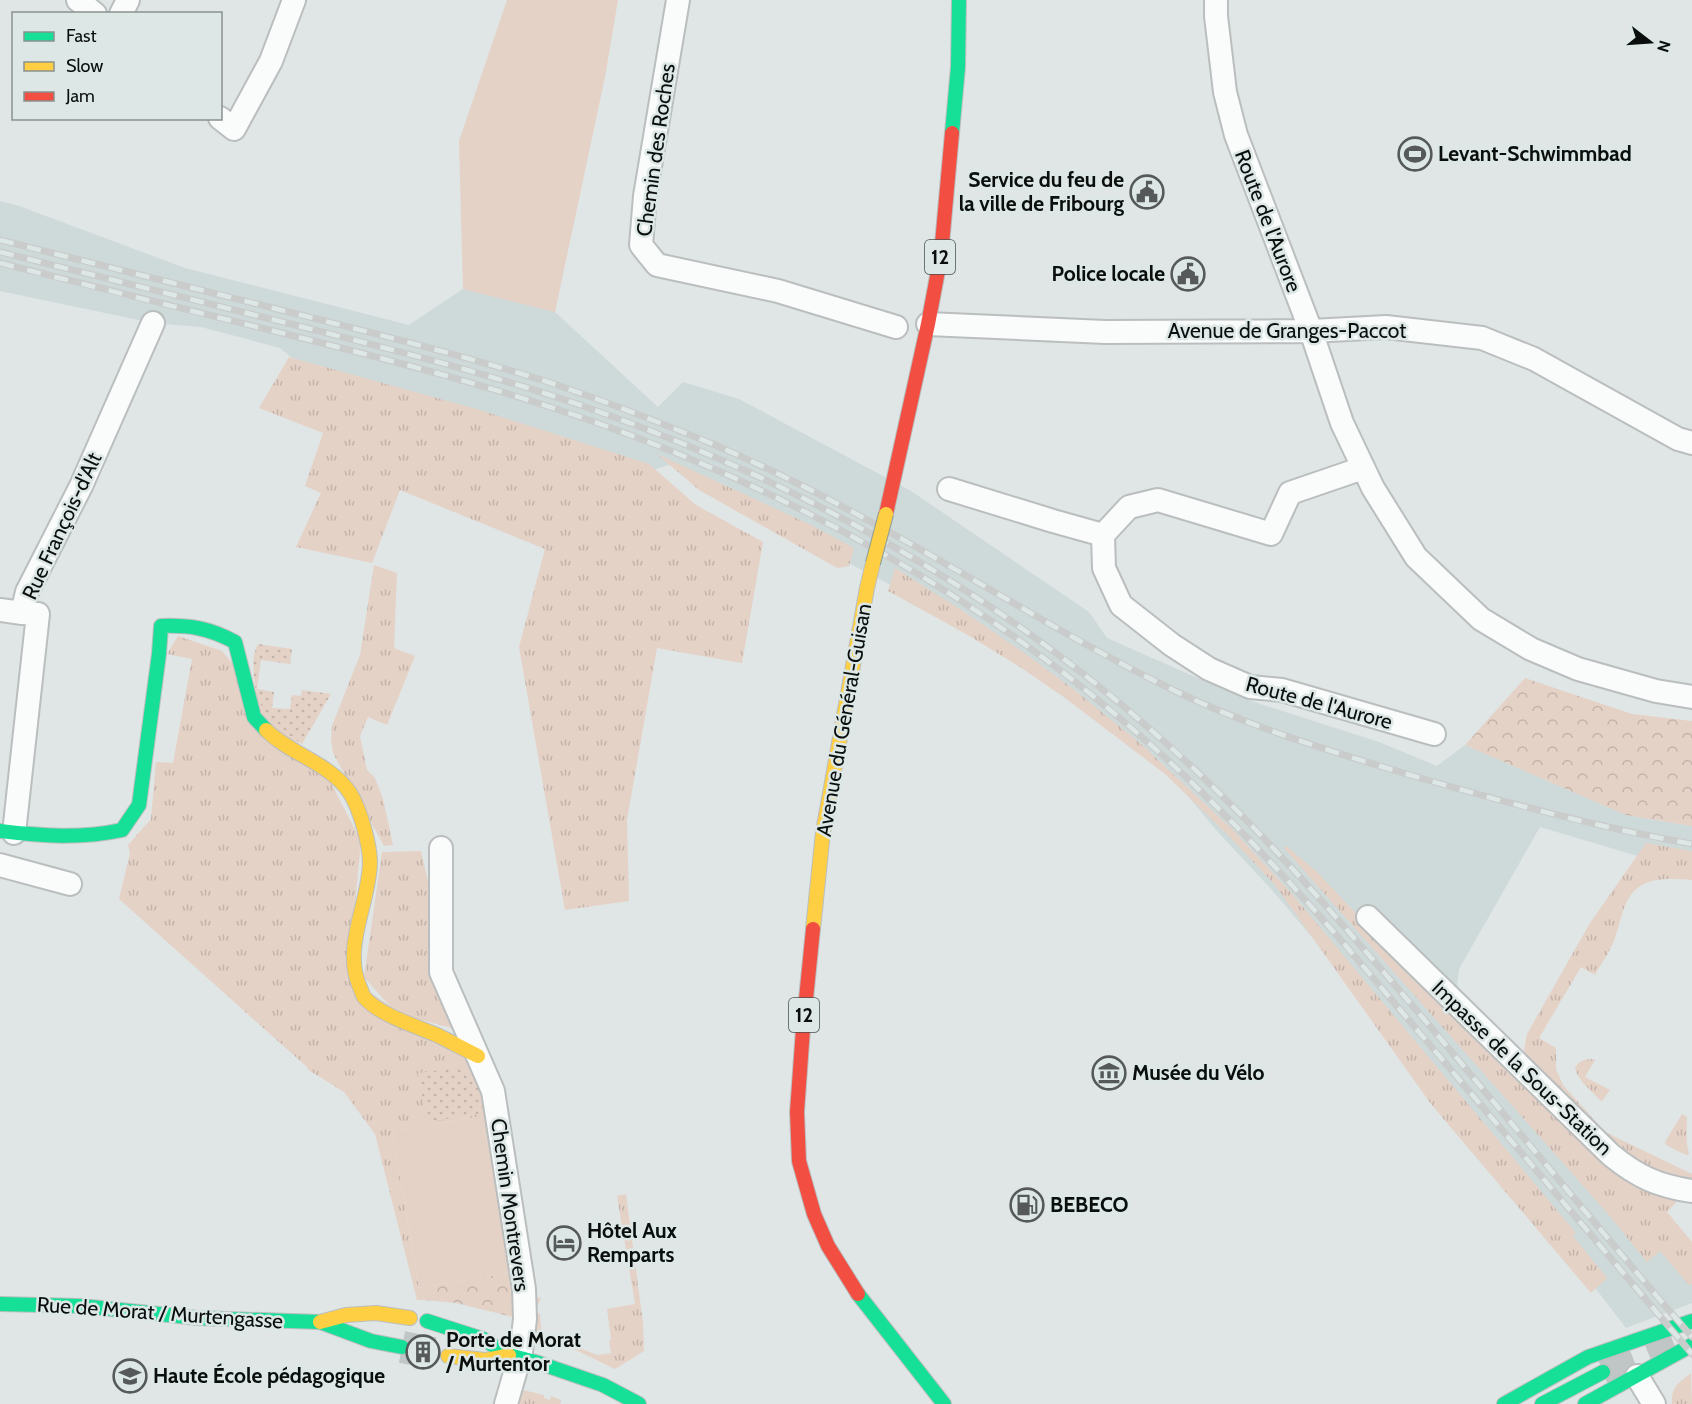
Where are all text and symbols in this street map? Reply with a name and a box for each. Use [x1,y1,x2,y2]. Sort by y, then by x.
legend [12,12,222,120]
north arrow [1620,12,1680,72]
text: Fast [66,25,97,47]
text: N [1653,38,1675,54]
text: Slow [66,55,103,77]
street label: Chemin des Roches [631,62,680,238]
text: Jam [65,85,95,107]
sports icon: Levant-Schwimmbad [1397,136,1433,172]
place label: Levant-Schwimmbad [1438,141,1632,166]
street label: Route de l'Aurore [1230,146,1307,296]
place label: Service du feu de la ville de Fribourg [959,167,1124,216]
public building icon: Service du feu de la ville de Fribourg [1129,174,1165,210]
road number: 12 [925,240,955,274]
public building icon: Police locale [1170,256,1206,292]
place label: Police locale [1052,261,1165,286]
street label: Avenue de Granges-Paccot [1168,318,1406,343]
street label: Rue François-d'Alt [17,448,107,603]
street label: Avenue du Général-Guisan [811,601,876,838]
street label: Route de l'Aurore [1243,671,1395,734]
street label: Impasse de la Sous-Station [1427,975,1618,1160]
road number: 12 [789,998,819,1032]
museum icon: Musée du Vélo [1091,1055,1127,1091]
place label: Musée du Vélo [1132,1060,1265,1085]
street label: Chemin Montrevers [486,1117,535,1293]
fuel station icon: BEBECO [1009,1187,1045,1223]
place label: BEBECO [1050,1192,1129,1217]
place label: Hôtel Aux Remparts [587,1218,678,1267]
hotel icon: Hôtel Aux Remparts [546,1225,582,1261]
street label: Rue de Morat / Murtengasse [36,1291,284,1334]
place label: Porte de Morat / Murtentor [445,1327,581,1376]
building icon: Porte de Morat / Murtentor [405,1334,441,1370]
school or university icon: Haute École pédagogique [112,1358,148,1394]
place label: Haute École pédagogique [153,1363,385,1388]

